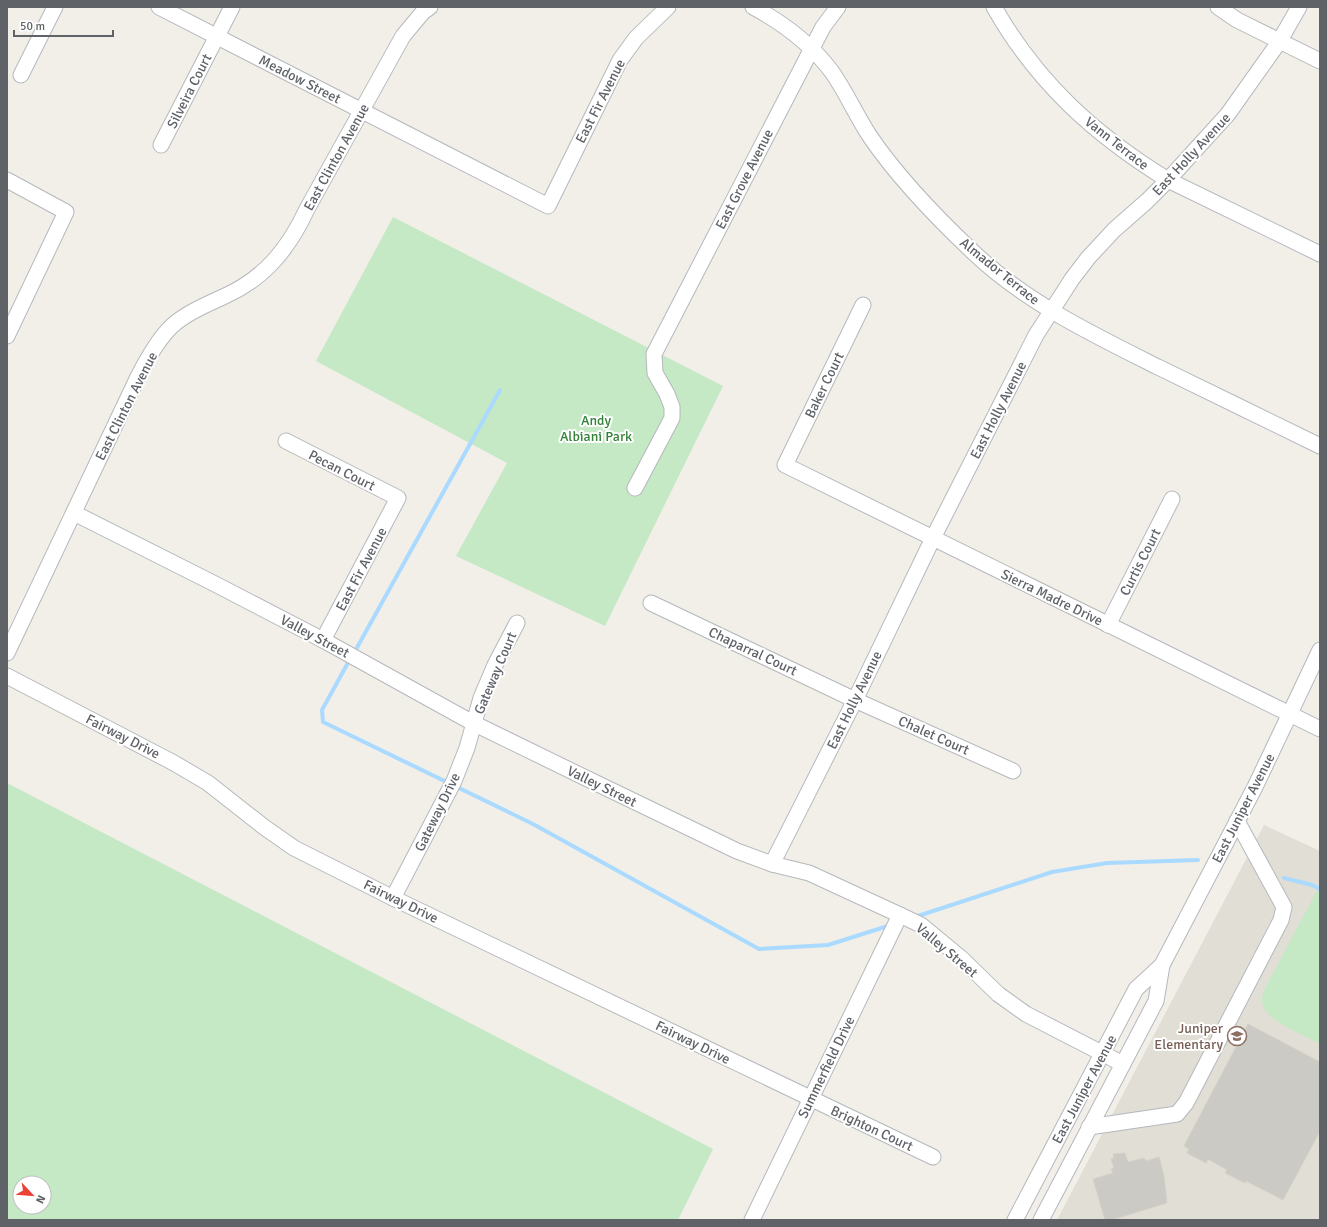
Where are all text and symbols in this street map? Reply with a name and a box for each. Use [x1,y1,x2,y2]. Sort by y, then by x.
scale bar [14,12,113,38]
text: 50 m [20,19,45,34]
street label: Silveira Court [163,51,216,131]
street label: Meadow Street [256,52,344,107]
street label: East Fir Avenue [572,56,629,146]
street label: East Clinton Avenue [300,101,373,214]
street label: East Holly Avenue [1149,109,1234,199]
street label: Vann Terrace [1081,113,1152,174]
street label: East Grove Avenue [712,126,777,232]
street label: Almador Terrace [957,234,1043,309]
street label: East Clinton Avenue [92,349,161,463]
street label: Baker Court [801,349,848,421]
street label: East Holly Avenue [967,359,1030,462]
park label: Andy Albiani Park [560,412,632,445]
street label: Pecan Court [306,446,378,495]
street label: East Fir Avenue [332,525,391,614]
street label: Curtis Court [1116,526,1165,599]
street label: Sierra Madre Drive [998,565,1105,629]
street label: Valley Street [277,611,352,662]
street label: Chaparral Court [706,624,800,679]
street label: Gateway Court [470,629,520,717]
street label: East Holly Avenue [823,648,886,752]
street label: Fairway Drive [83,710,163,762]
street label: Chalet Court [896,712,972,759]
street label: East Juniper Avenue [1208,751,1278,866]
street label: Valley Street [564,762,640,811]
street label: Gateway Drive [411,770,464,854]
street label: Fairway Drive [361,876,441,927]
street label: Valley Street [912,920,981,981]
street label: Summerfield Drive [794,1013,858,1121]
street label: Fairway Drive [653,1017,733,1068]
place label: Juniper Elementary [1154,1020,1224,1053]
school or university icon: Juniper Elementary [1226,1025,1248,1047]
street label: East Juniper Avenue [1049,1032,1120,1147]
street label: Brighton Court [828,1102,916,1155]
north arrow [12,1175,52,1215]
text: N [33,1193,48,1205]

